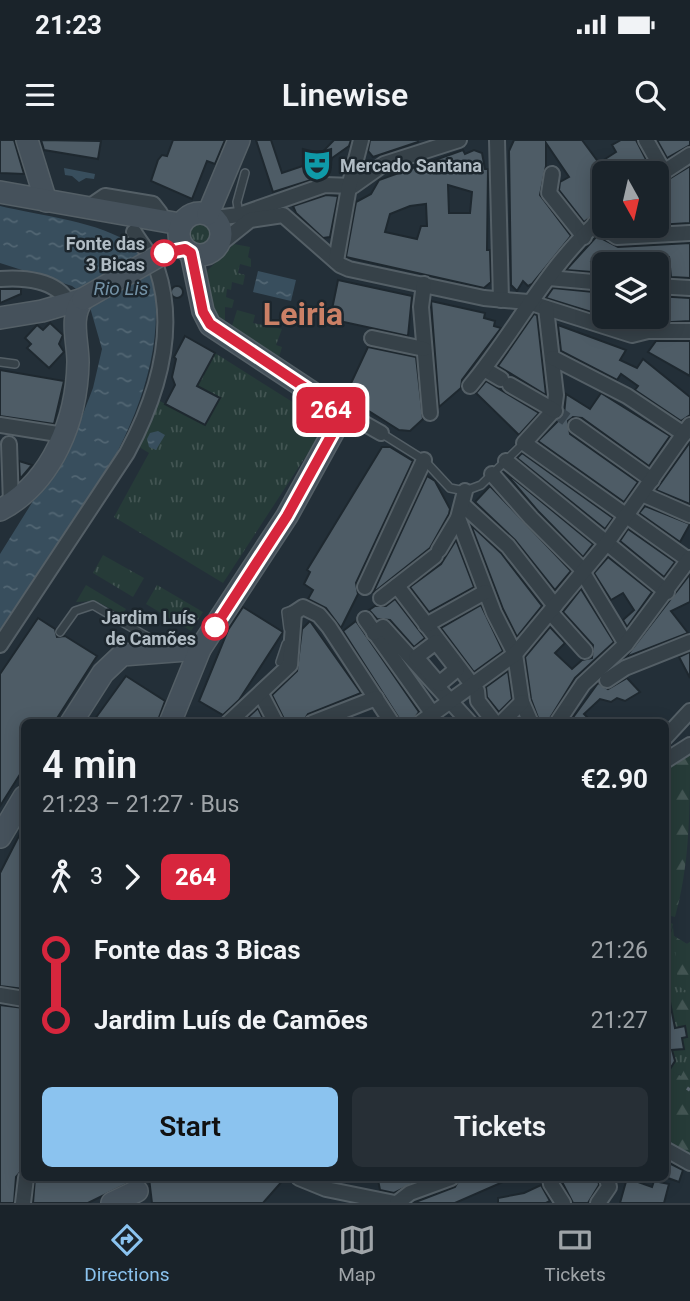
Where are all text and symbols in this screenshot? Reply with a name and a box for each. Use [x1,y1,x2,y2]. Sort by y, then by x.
text: 21:23 [35,10,102,40]
icon: menu [21,76,59,114]
text: Linewise [282,76,408,114]
icon: search [631,76,669,114]
theatre icon: Mercado Santana [300,148,334,182]
place label: Mercado Santana [340,155,482,176]
north arrow [592,161,668,238]
map controls [592,161,669,329]
place label: Fonte das 3 Bicas [66,233,145,275]
marker: Fonte das 3 Bicas [151,240,177,266]
button: layers [592,252,669,329]
water label: Rio Lis [94,277,148,300]
district label: Leiria [263,295,343,333]
line badge: 264 [291,387,371,433]
text: 264 [310,396,352,424]
place label: Jardim Luís de Camões [101,607,196,649]
marker: Jardim Luís de Camões [202,614,228,640]
text: 4 min [42,743,137,787]
text: €2.90 [581,764,648,794]
text: 21:23 – 21:27 · Bus [42,791,239,818]
icon: walk [42,858,80,896]
icon: forward [113,858,151,896]
text: 3 [90,863,103,890]
text: 264 [175,863,216,891]
text: Fonte das 3 Bicas [94,935,301,965]
text: 21:26 [591,937,648,964]
text: Jardim Luís de Camões [94,1005,368,1035]
text: 21:27 [591,1007,648,1034]
button: Start [42,1087,338,1167]
button: Tickets [352,1087,648,1167]
tab: Directions [84,1221,170,1286]
tab: Map [338,1221,376,1286]
tab: Tickets [544,1221,606,1286]

